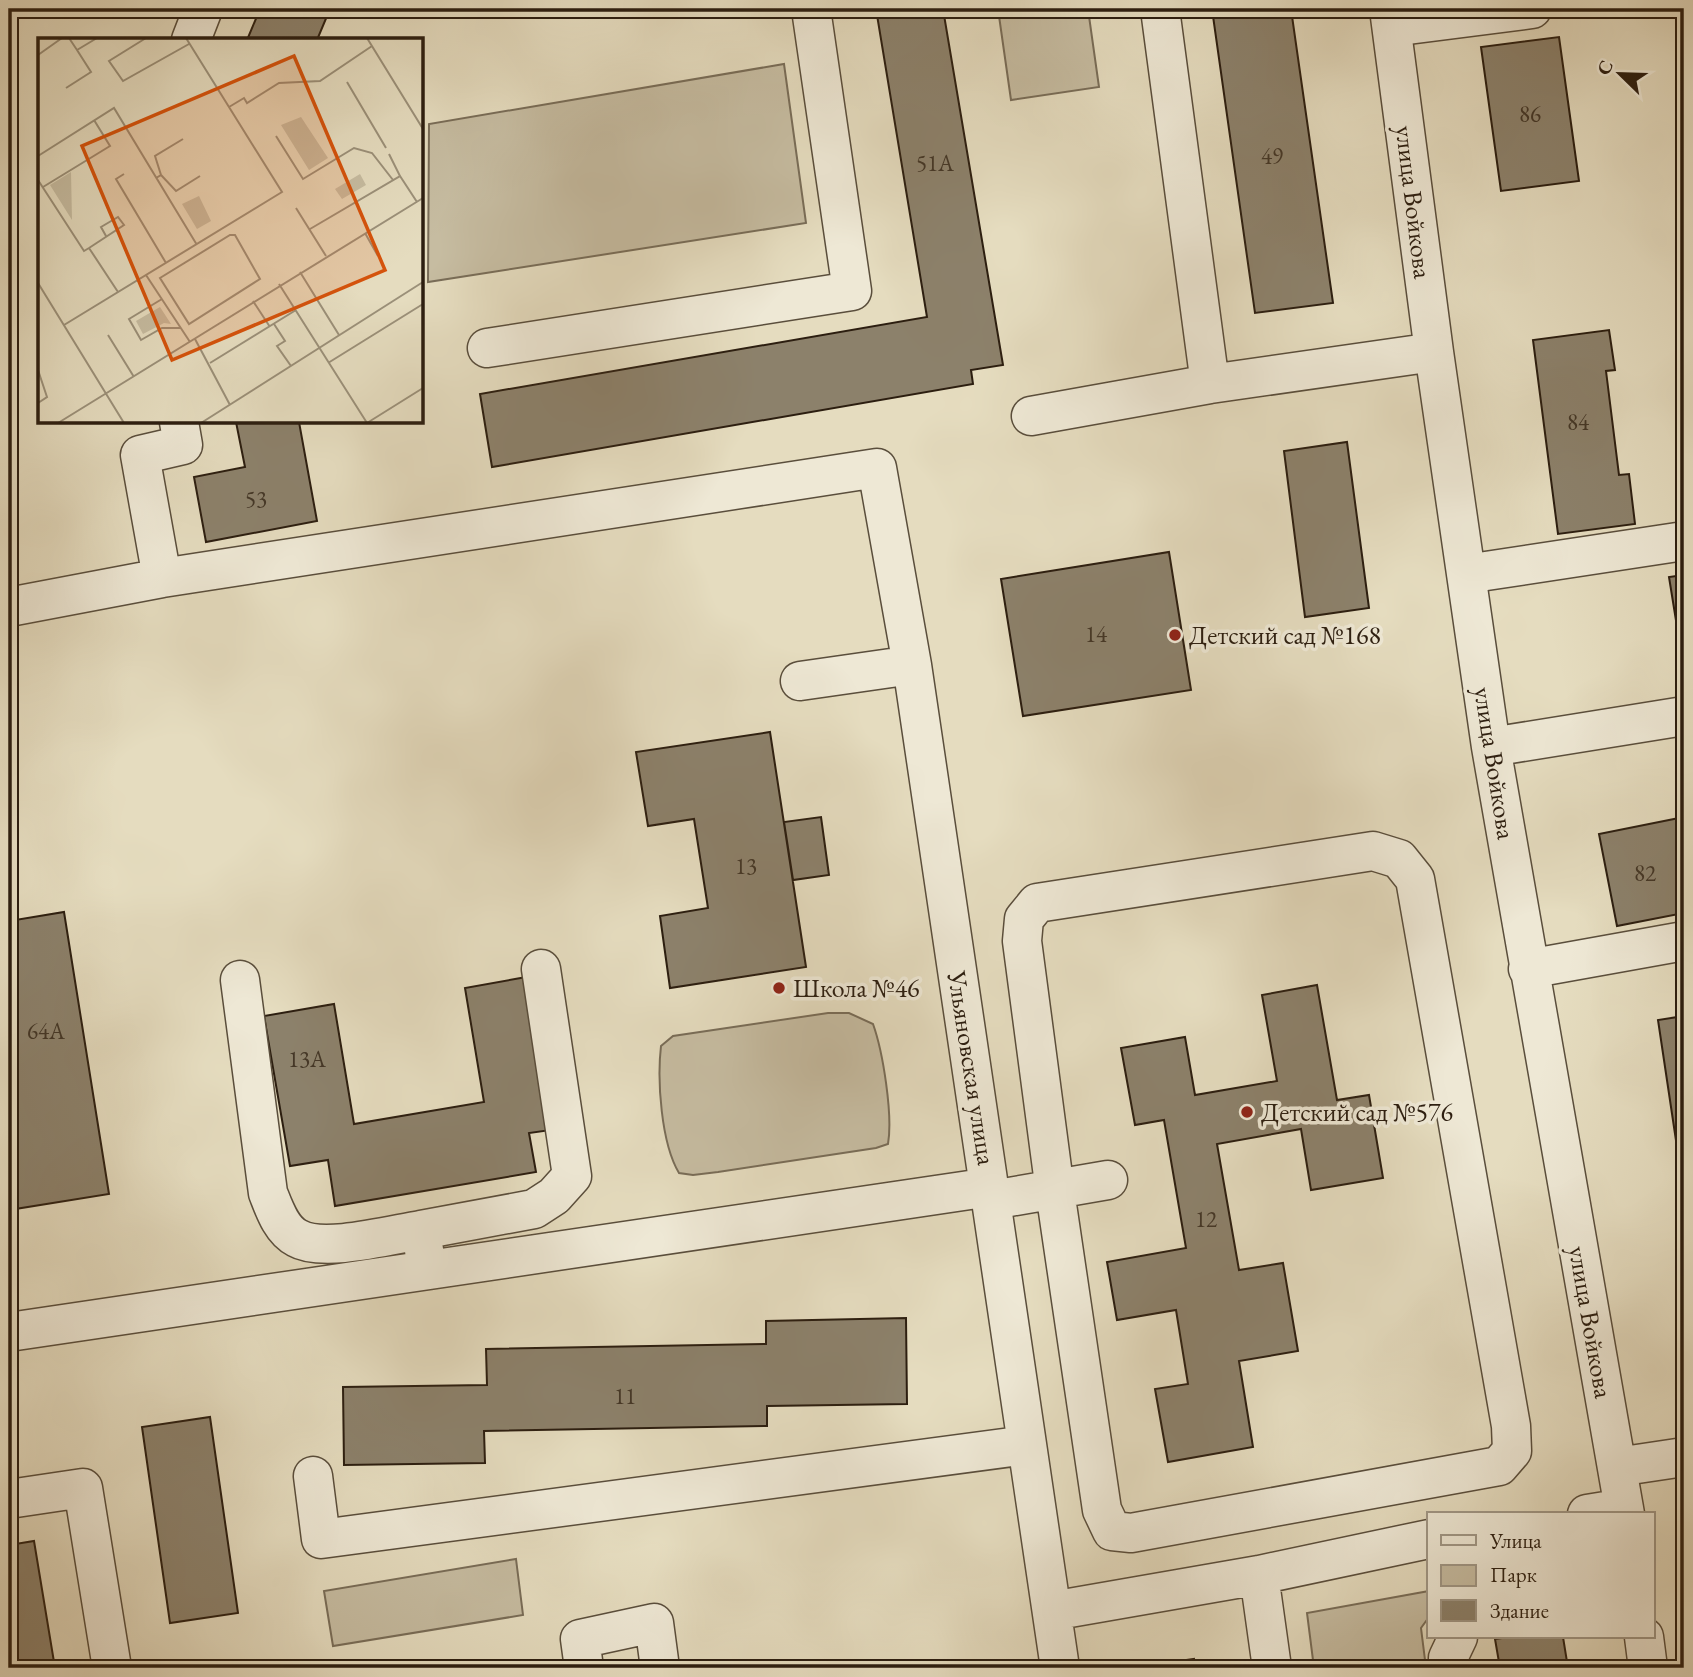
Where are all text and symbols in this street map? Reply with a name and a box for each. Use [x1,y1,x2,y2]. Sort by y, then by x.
inset map [38,38,424,424]
north arrow [1584,38,1654,108]
text: С [1591,56,1619,79]
house number: 86 [1519,99,1541,129]
street label: улица Войкова [1388,124,1440,281]
house number: 49 [1261,141,1283,171]
house number: 51А [916,148,955,178]
house number: 84 [1567,407,1590,437]
house number: 53 [245,484,267,514]
place label: Детский сад №168 [1189,618,1381,652]
house number: 14 [1085,619,1108,649]
marker: Детский сад №168 [1167,627,1183,643]
street label: улица Войкова [1466,684,1524,842]
house number: 13 [735,851,757,881]
house number: 82 [1634,858,1656,888]
street label: Ульяновская улица [940,967,1004,1168]
place label: Школа №46 [793,971,920,1005]
marker: Школа №46 [771,980,787,996]
house number: 64А [27,1016,66,1046]
house number: 13А [288,1044,327,1074]
place label: Детский сад №576 [1261,1095,1453,1129]
marker: Детский сад №576 [1239,1104,1255,1120]
house number: 12 [1195,1204,1217,1234]
street label: улица Войкова [1561,1243,1621,1401]
house number: 11 [614,1381,636,1411]
legend [1427,1512,1654,1638]
text: Улица [1489,1527,1542,1554]
text: Парк [1490,1561,1537,1588]
text: Здание [1490,1597,1549,1624]

